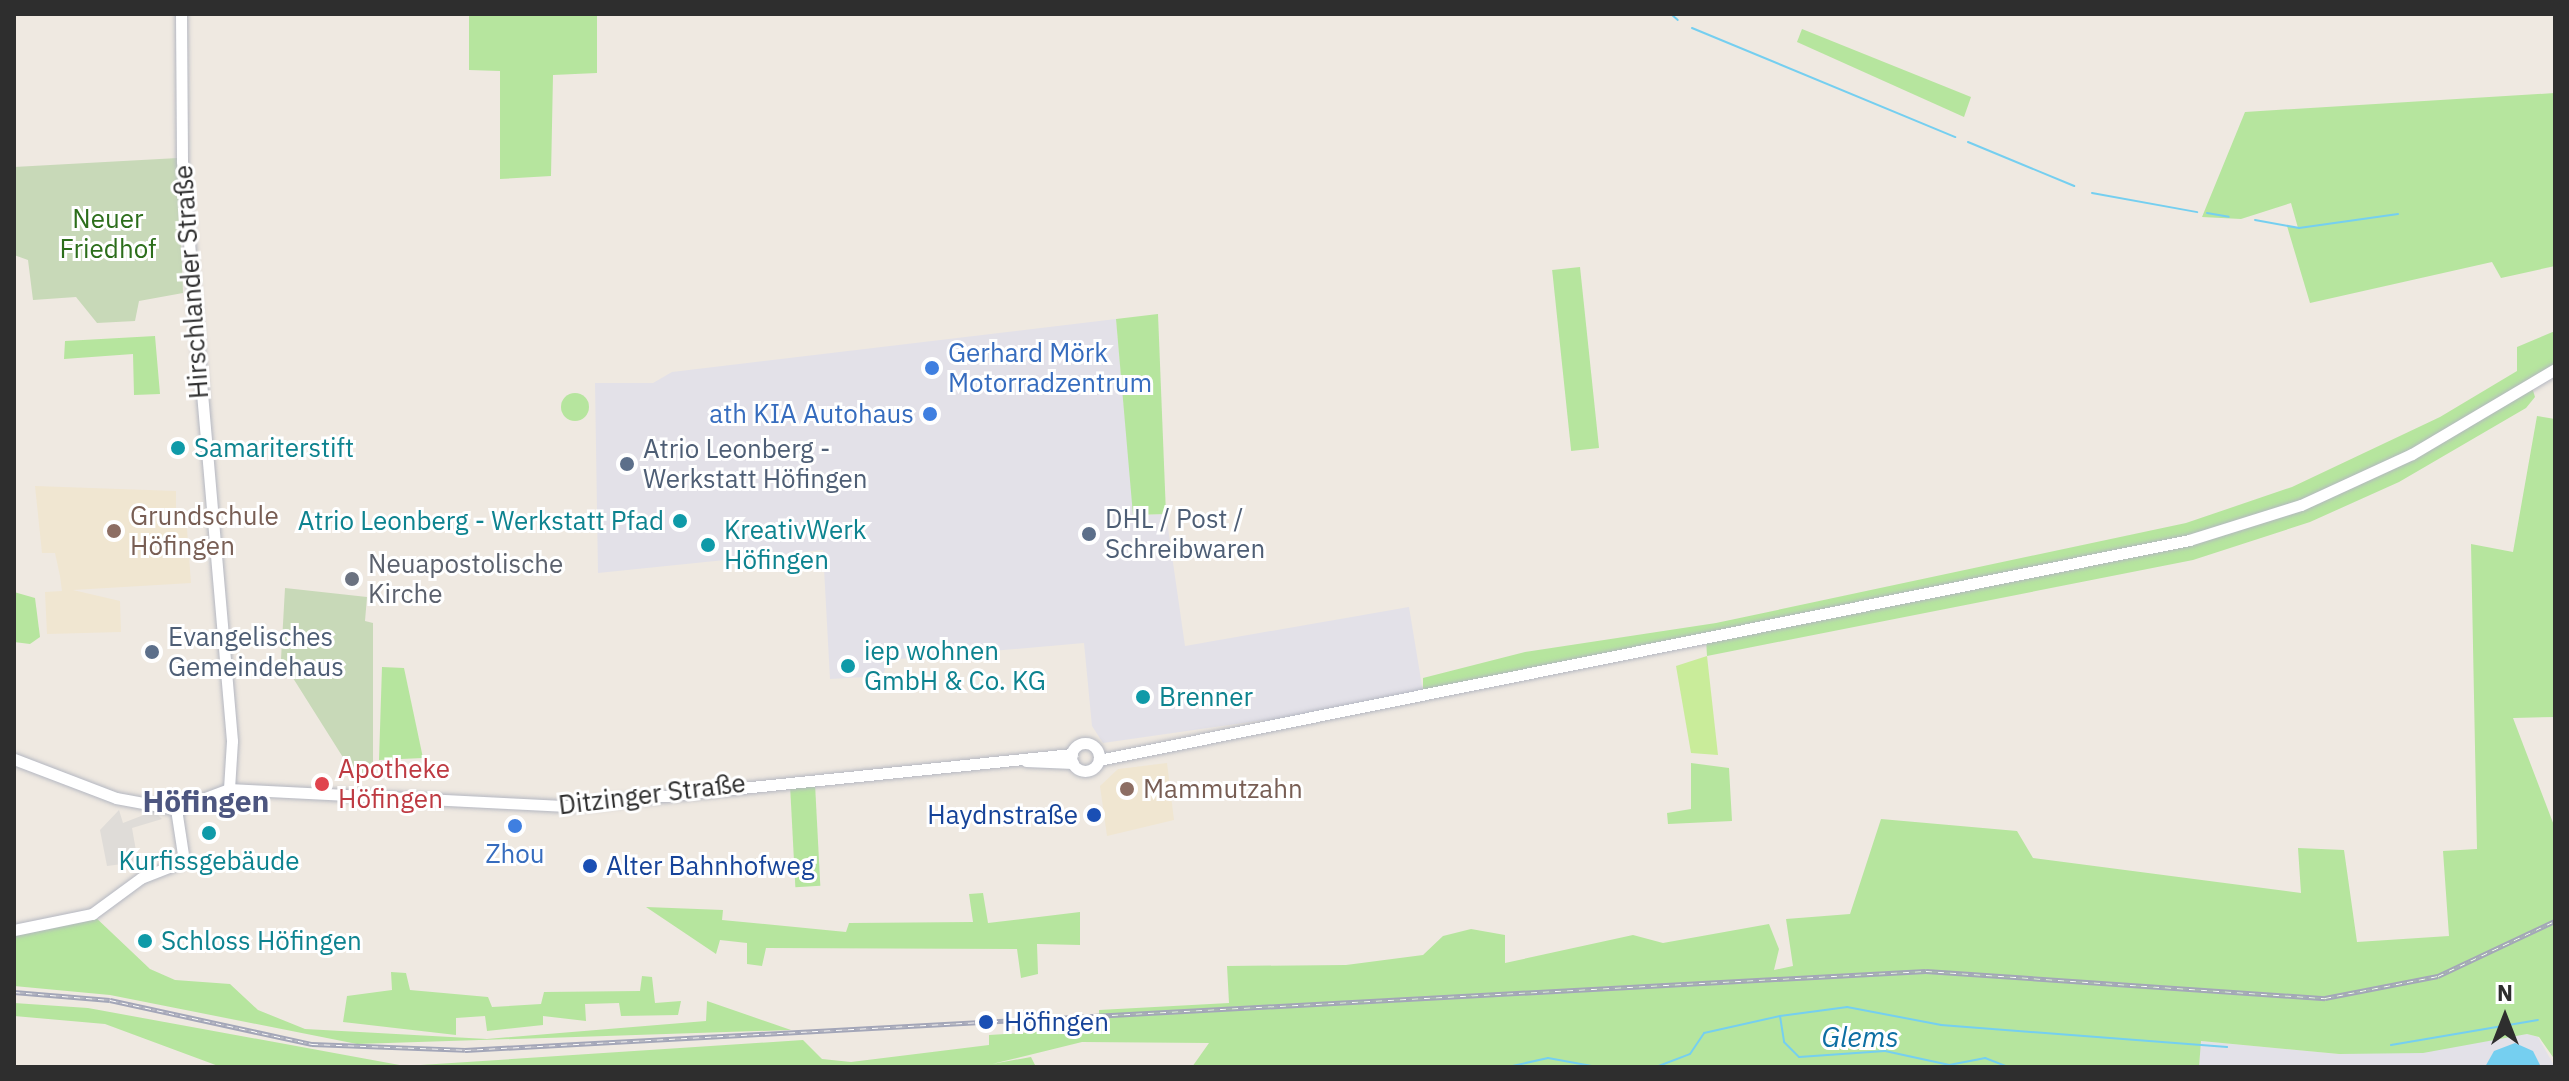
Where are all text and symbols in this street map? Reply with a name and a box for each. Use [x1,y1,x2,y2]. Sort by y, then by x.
street label: Hirschlander Straße [167,164,215,400]
park label: Neuer Friedhof [59,203,157,264]
place label: Gerhard Mörk Motorradzentrum [948,337,1152,398]
marker: Gerhard Mörk Motorradzentrum [923,359,941,377]
place label: ath KIA Autohaus [709,398,914,430]
marker: ath KIA Autohaus [921,405,939,423]
place label: Samariterstift [194,432,354,464]
place label: Atrio Leonberg - Werkstatt Höfingen [643,433,868,494]
marker: Samariterstift [169,439,187,457]
marker: Atrio Leonberg - Werkstatt Höfingen [618,455,636,473]
place label: Grundschule Höfingen [130,500,279,562]
place label: DHL / Post / Schreibwaren [1105,503,1265,564]
place label: Atrio Leonberg - Werkstatt Pfad [298,505,664,537]
marker: Atrio Leonberg - Werkstatt Pfad [671,512,689,530]
place label: KreativWerk Höfingen [724,514,867,576]
marker: Grundschule Höfingen [105,522,123,540]
marker: DHL / Post / Schreibwaren [1080,525,1098,543]
marker: KreativWerk Höfingen [699,536,717,554]
place label: Neuapostolische Kirche [368,548,563,610]
marker: Neuapostolische Kirche [343,570,361,588]
place label: Evangelisches Gemeindehaus [168,621,344,682]
place label: iep wohnen GmbH & Co. KG [864,635,1046,696]
marker: Evangelisches Gemeindehaus [143,643,161,661]
marker: iep wohnen GmbH & Co. KG [839,657,857,675]
place label: Brenner [1159,681,1253,713]
marker: Brenner [1134,688,1152,706]
place label: Apotheke Höfingen [338,753,450,814]
street label: Ditzinger Straße [557,767,747,821]
place label: Mammutzahn [1143,773,1303,805]
marker: Apotheke Höfingen [313,775,331,793]
marker: Mammutzahn [1118,780,1136,798]
district label: Höfingen [143,783,269,819]
place label: Haydnstraße [927,799,1078,831]
marker: Haydnstraße [1085,806,1103,824]
marker: Zhou [506,817,524,835]
marker: Kurfissgebäude [200,824,218,842]
place label: Zhou [485,838,545,870]
place label: Kurfissgebäude [118,845,300,877]
place label: Alter Bahnhofweg [606,850,814,882]
marker: Alter Bahnhofweg [581,857,599,875]
place label: Schloss Höfingen [161,925,362,957]
marker: Schloss Höfingen [136,932,154,950]
north arrow [2465,977,2545,1057]
text: N [2497,978,2513,1007]
place label: Höfingen [1004,1006,1109,1038]
marker: Höfingen [975,1011,997,1033]
water label: Glems [1821,1020,1899,1054]

